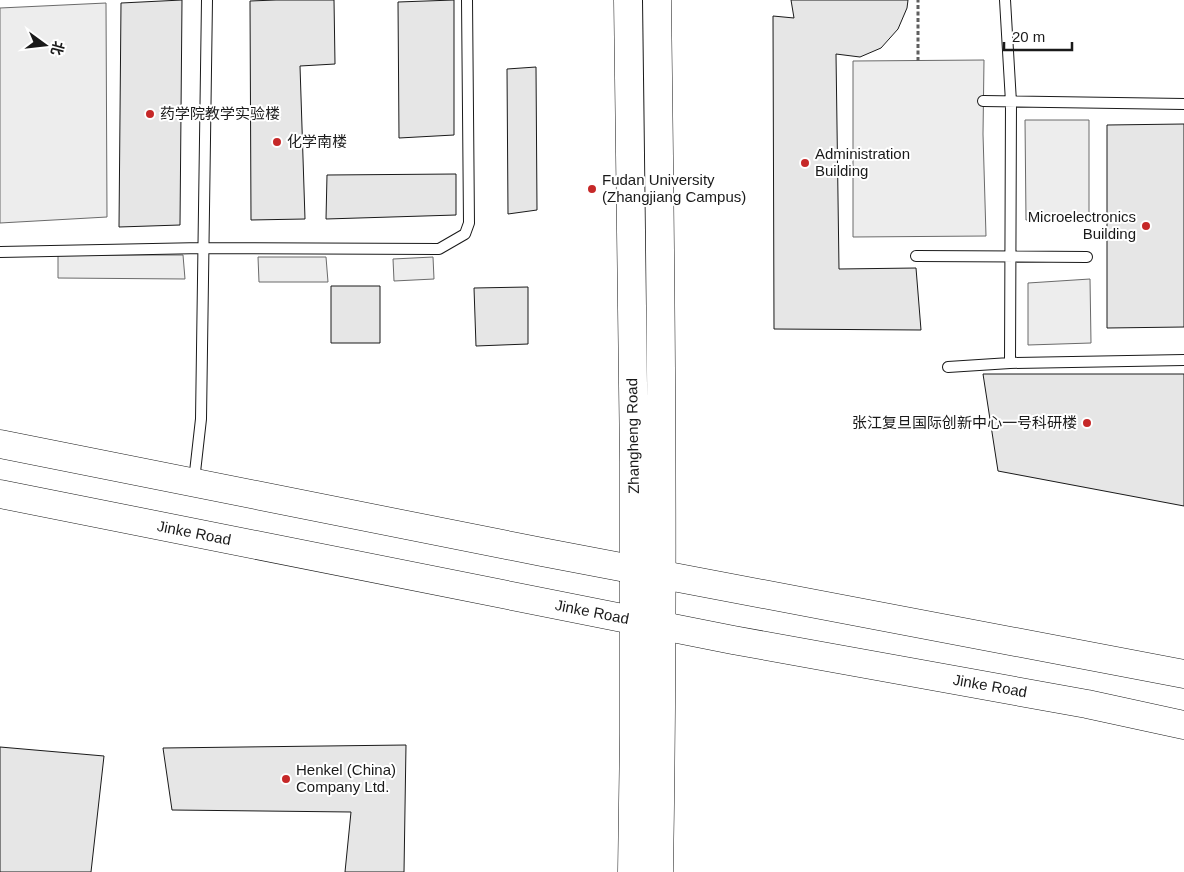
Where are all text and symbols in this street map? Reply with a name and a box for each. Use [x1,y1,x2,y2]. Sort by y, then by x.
north arrow [20,20,70,70]
scale bar [1004,20,1072,52]
text: 20 m [1012,28,1045,45]
text: 北 [48,40,67,57]
place label: 药学院教学实验楼 [160,105,280,122]
marker: 药学院教学实验楼 [144,108,156,120]
place label: 化学南楼 [287,133,347,150]
marker: 化学南楼 [271,136,283,148]
place label: Administration Building [815,145,910,179]
marker: Administration Building [799,157,811,169]
place label: Fudan University (Zhangjiang Campus) [602,171,746,205]
marker: Fudan University (Zhangjiang Campus) [586,183,598,195]
place label: Microelectronics Building [1028,208,1136,242]
marker: Microelectronics Building [1140,220,1152,232]
street label: Zhangheng Road [623,378,642,494]
place label: 张江复旦国际创新中心一号科研楼 [852,414,1077,431]
marker: 张江复旦国际创新中心一号科研楼 [1081,417,1093,429]
street label: Jinke Road [156,517,233,548]
street label: Jinke Road [554,596,631,627]
street label: Jinke Road [952,671,1029,700]
place label: Henkel (China) Company Ltd. [296,761,396,795]
marker: Henkel (China) Company Ltd. [280,773,292,785]

